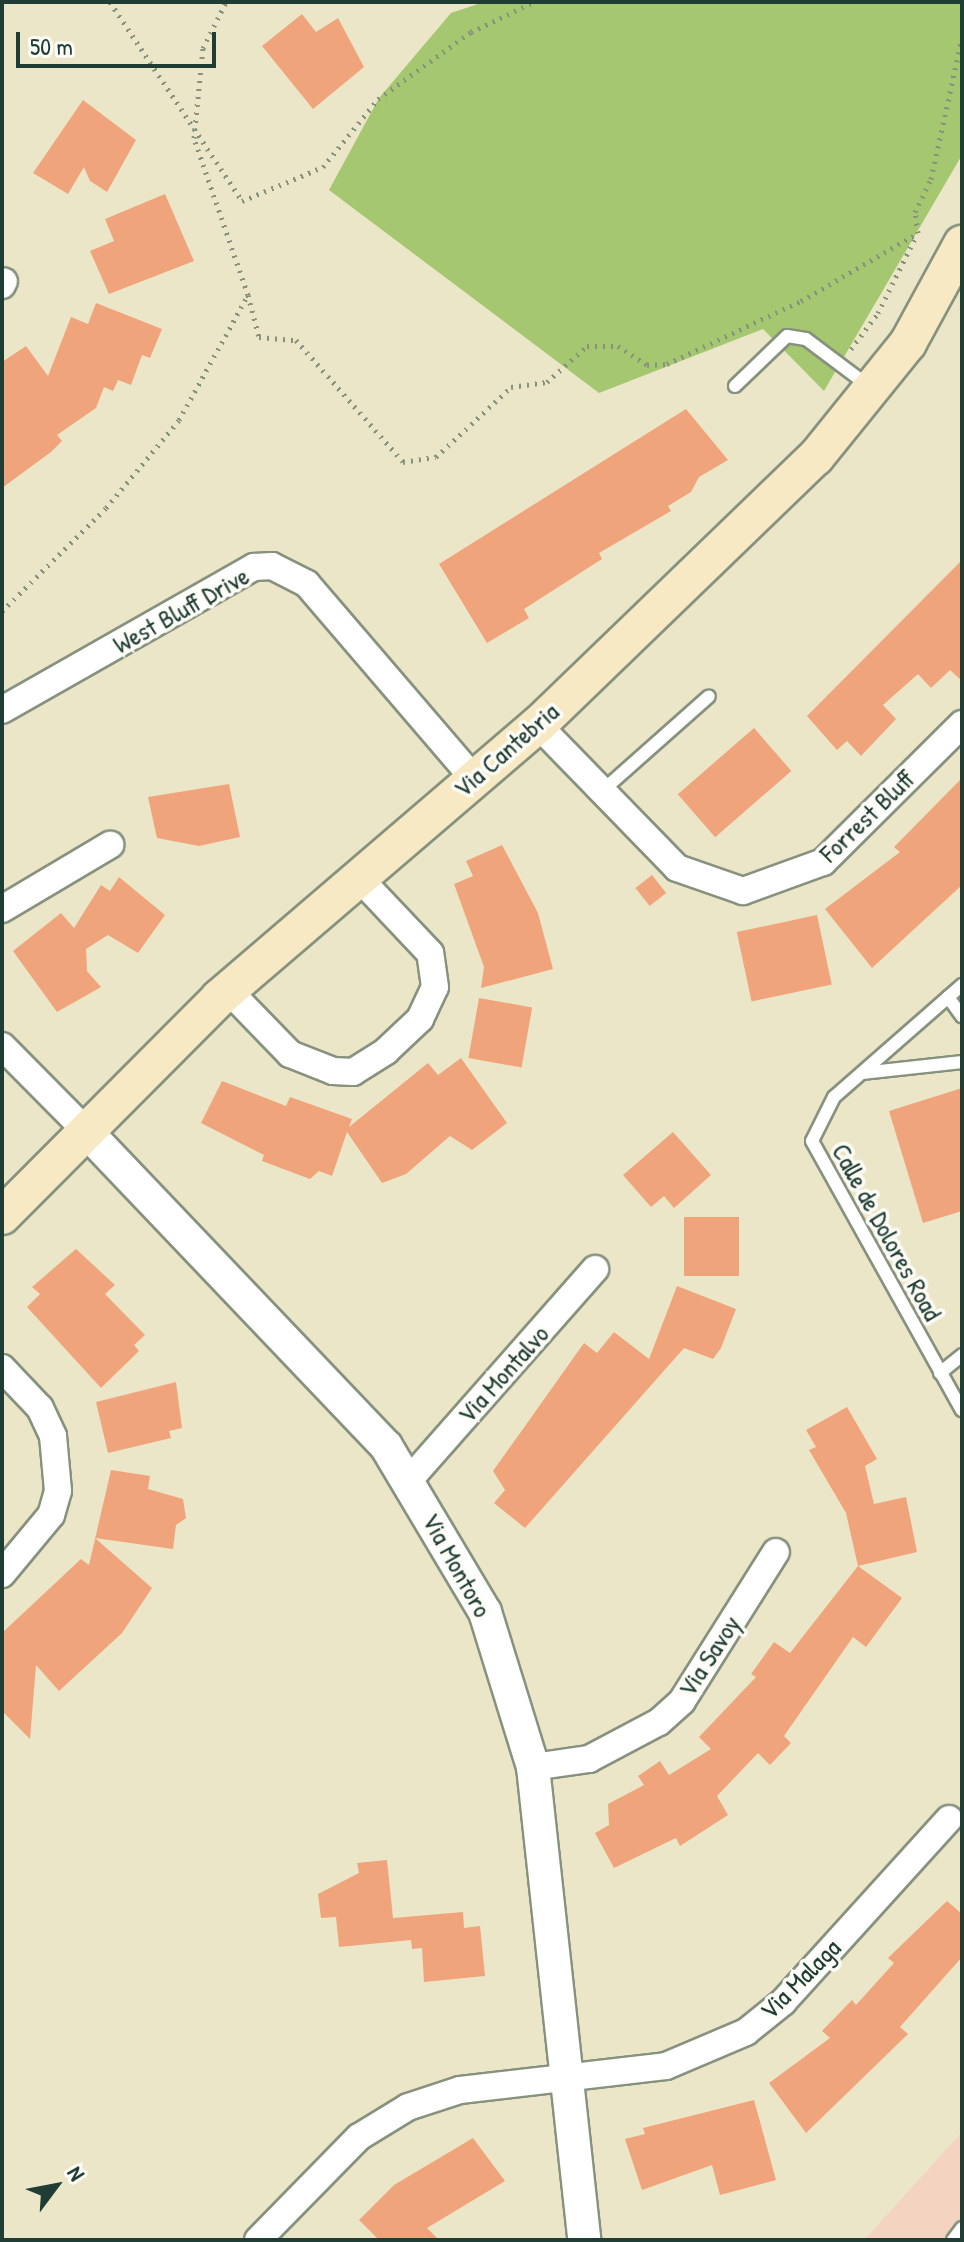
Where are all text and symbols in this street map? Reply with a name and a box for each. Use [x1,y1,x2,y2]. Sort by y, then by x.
scale bar [20,16,220,66]
text: 50 m [30,30,73,62]
street label: West Bluff Drive [108,560,254,660]
street label: Via Cantebria [447,696,565,804]
street label: Forrest Bluff [813,763,921,869]
street label: Calle de Dolores Road [825,1138,949,1326]
street label: Via Montalvo [451,1319,555,1429]
street label: Via Montoro [416,1507,498,1623]
street label: Via Savoy [671,1610,747,1702]
street label: Via Malaga [753,1932,847,2026]
north arrow [16,2146,96,2226]
text: N [61,2160,92,2186]

